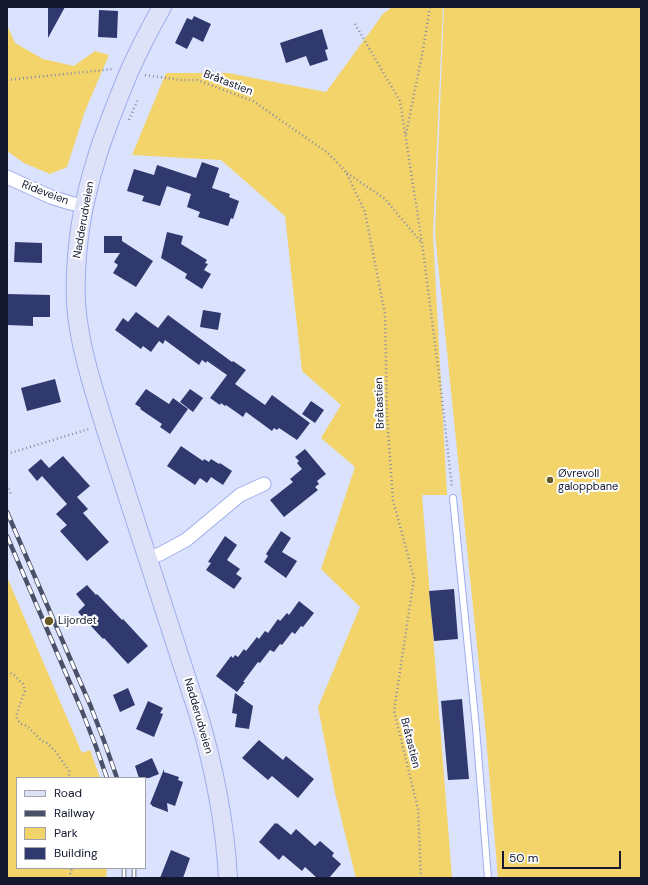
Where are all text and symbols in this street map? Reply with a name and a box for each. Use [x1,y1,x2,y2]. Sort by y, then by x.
street label: Bråtastien [202,68,254,98]
street label: Rideveien [20,178,70,208]
street label: Nadderudveien [71,181,97,259]
street label: Bråtastien [373,377,387,429]
place label: Øvrevoll galoppbane [558,467,618,493]
marker: Øvrevoll galoppbane [545,475,555,485]
place label: Lijordet [58,614,97,628]
marker: Lijordet [43,615,55,627]
street label: Nadderudveien [181,677,215,755]
street label: Bråtastien [397,716,423,770]
legend [16,777,146,869]
text: Road [54,785,82,801]
text: Railway [54,805,95,821]
text: Park [54,825,78,841]
scale bar [504,843,623,869]
text: Building [54,845,98,861]
text: 50 m [509,850,538,866]

